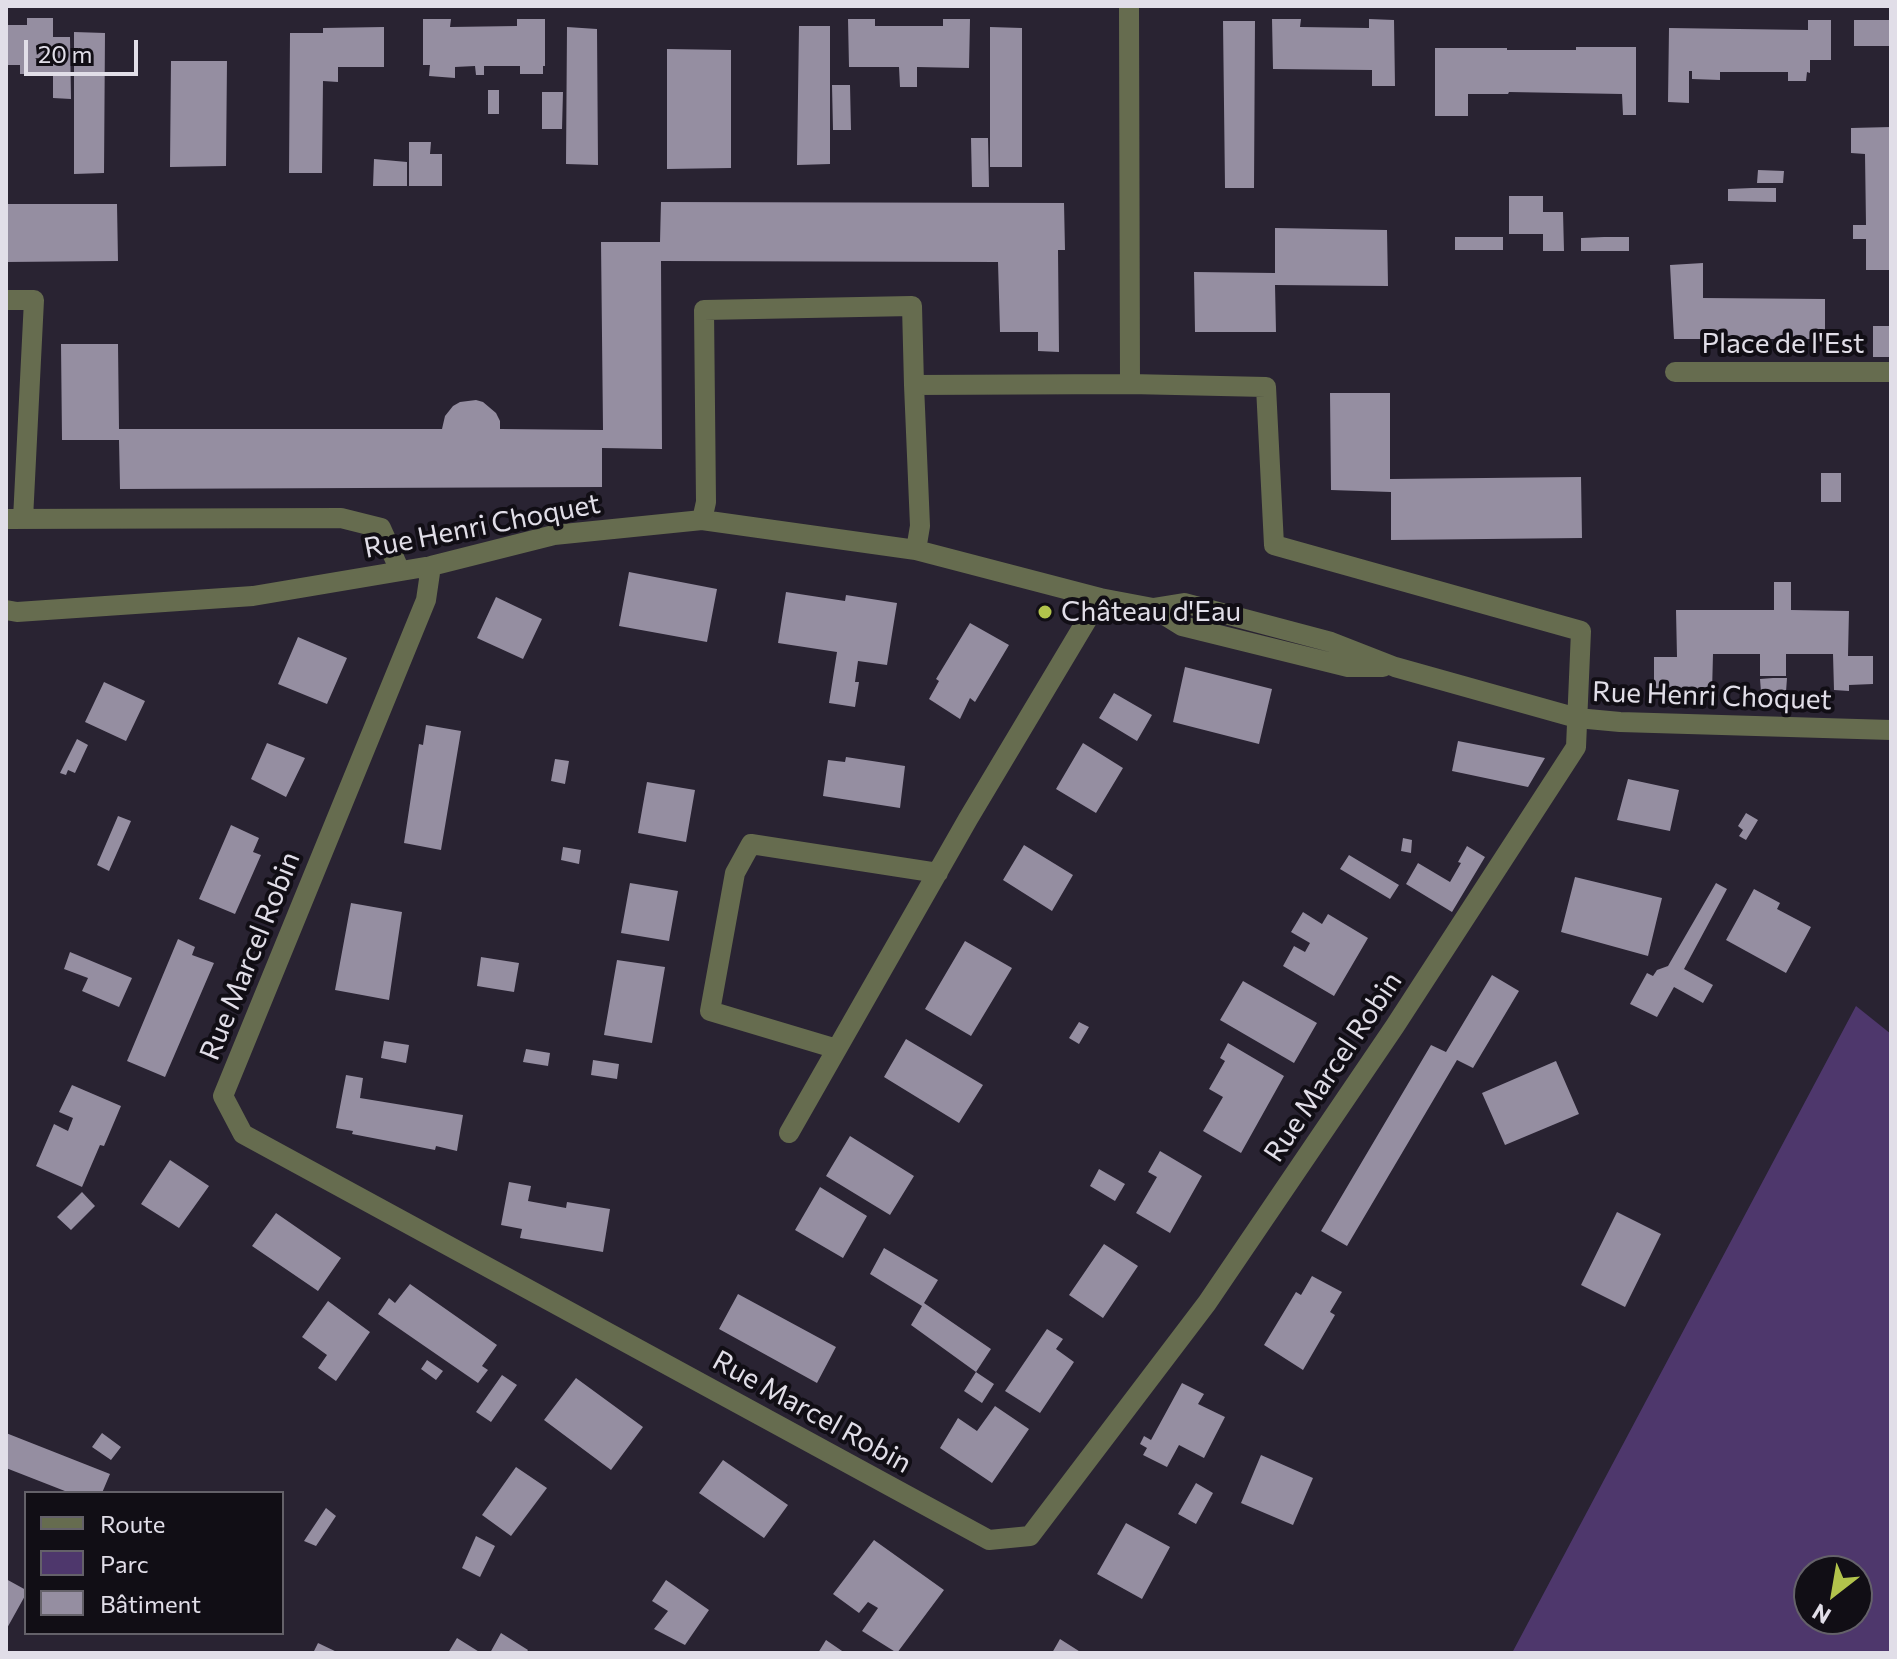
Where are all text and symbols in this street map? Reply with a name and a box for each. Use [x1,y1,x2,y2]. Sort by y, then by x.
scale bar [28,24,142,74]
text: 20 m [38,39,92,68]
street label: Place de l'Est [1701,327,1865,361]
street label: Rue Henri Choquet [361,487,603,565]
place label: Château d'Eau [1061,595,1241,629]
marker: Château d'Eau [1036,603,1054,621]
street label: Rue Henri Choquet [1592,675,1832,717]
street label: Rue Marcel Robin [193,847,307,1065]
street label: Rue Marcel Robin [1257,966,1409,1168]
street label: Rue Marcel Robin [707,1344,917,1480]
legend [24,1491,284,1635]
text: Route [100,1509,165,1538]
text: Parc [100,1549,149,1578]
north arrow [1793,1555,1873,1635]
text: Bâtiment [100,1589,201,1618]
text: N [1807,1598,1835,1630]

